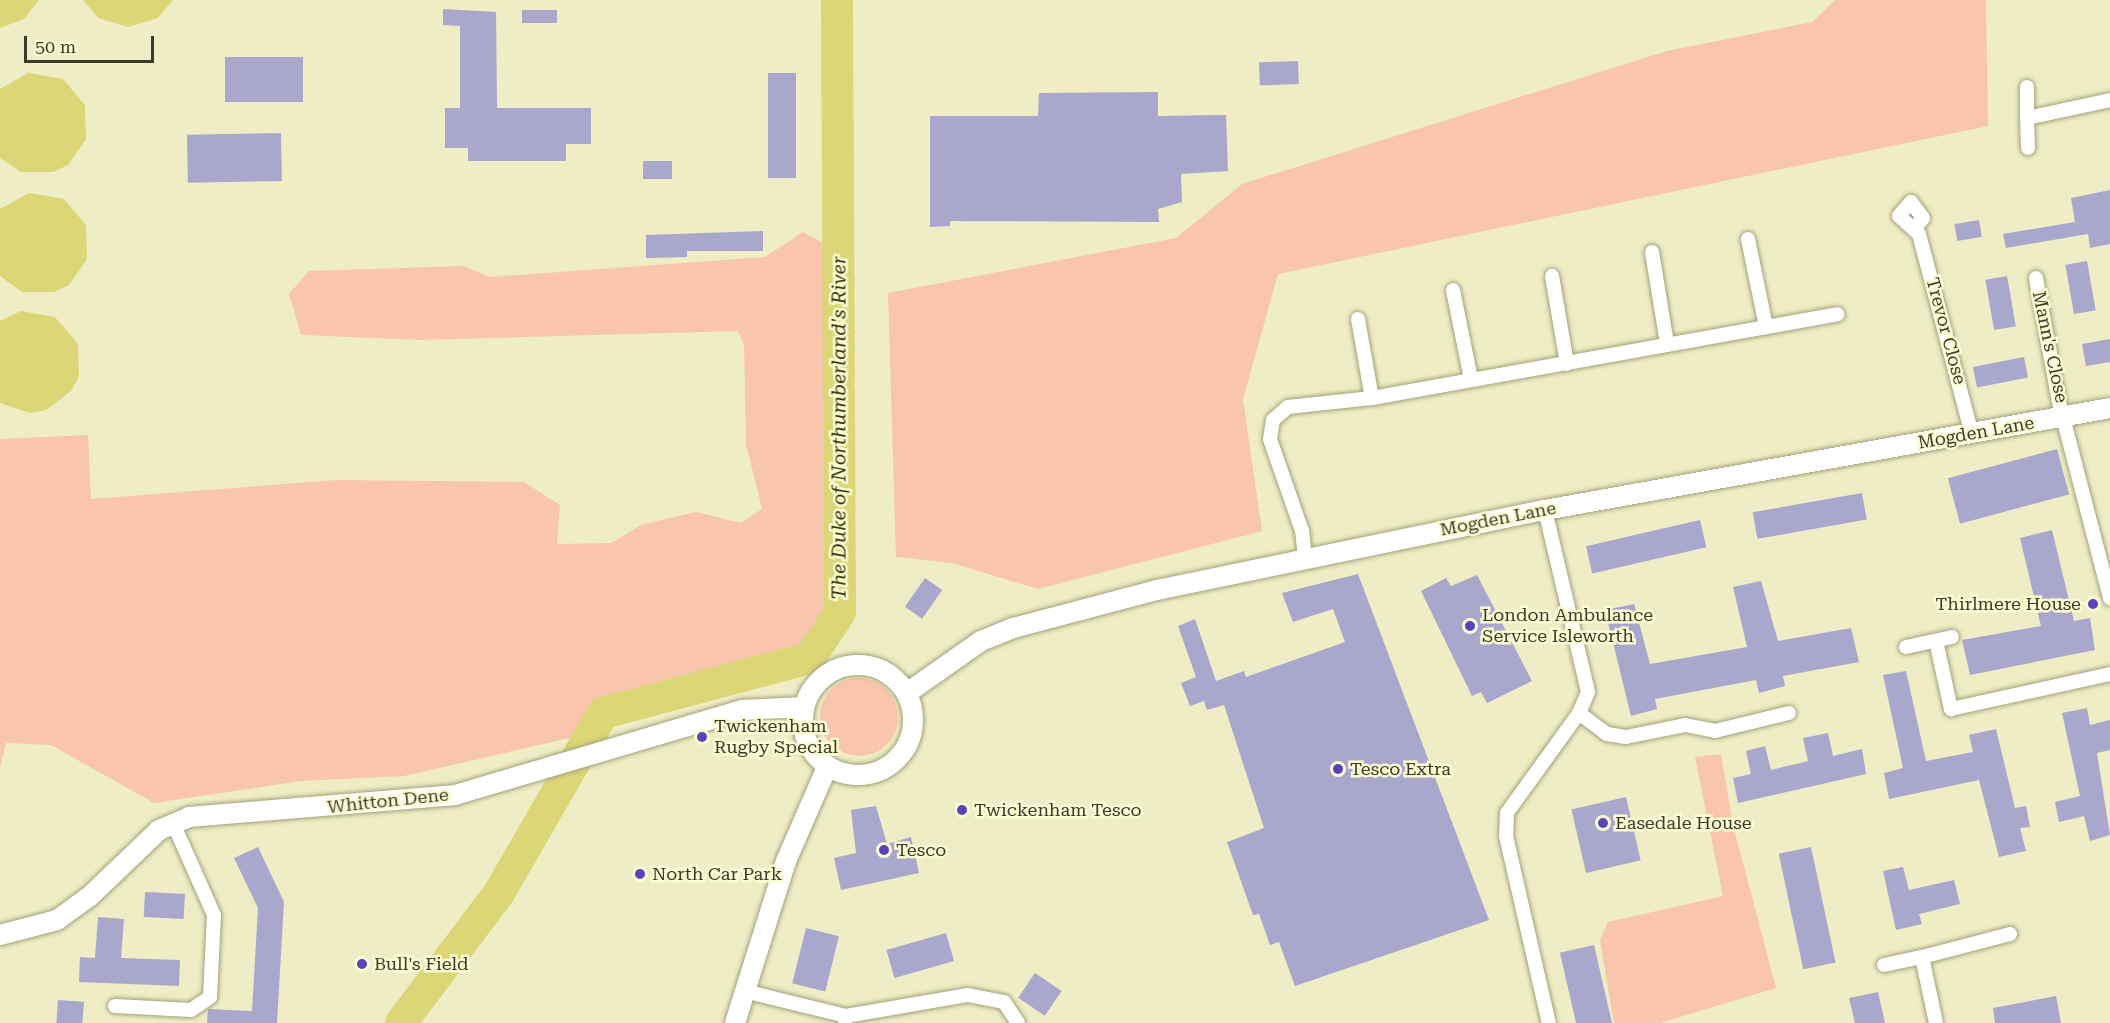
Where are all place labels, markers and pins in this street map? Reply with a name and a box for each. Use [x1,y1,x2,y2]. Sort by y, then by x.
place label: Thirlmere House [1935,593,2081,615]
marker: Thirlmere House [2086,597,2100,611]
place label: London Ambulance Service Isleworth [1482,605,1653,648]
marker: London Ambulance Service Isleworth [1463,619,1477,633]
place label: Twickenham Rugby Special [714,716,838,758]
marker: Twickenham Rugby Special [695,730,709,744]
place label: Tesco Extra [1350,758,1451,780]
marker: Tesco Extra [1331,762,1345,776]
place label: Twickenham Tesco [974,799,1142,821]
marker: Twickenham Tesco [955,803,969,817]
place label: Easedale House [1615,812,1752,834]
marker: Easedale House [1596,816,1610,830]
place label: Tesco [896,839,946,861]
marker: Tesco [877,843,891,857]
place label: North Car Park [652,863,782,885]
marker: North Car Park [633,867,647,881]
place label: Bull's Field [374,953,468,975]
marker: Bull's Field [355,957,369,971]

